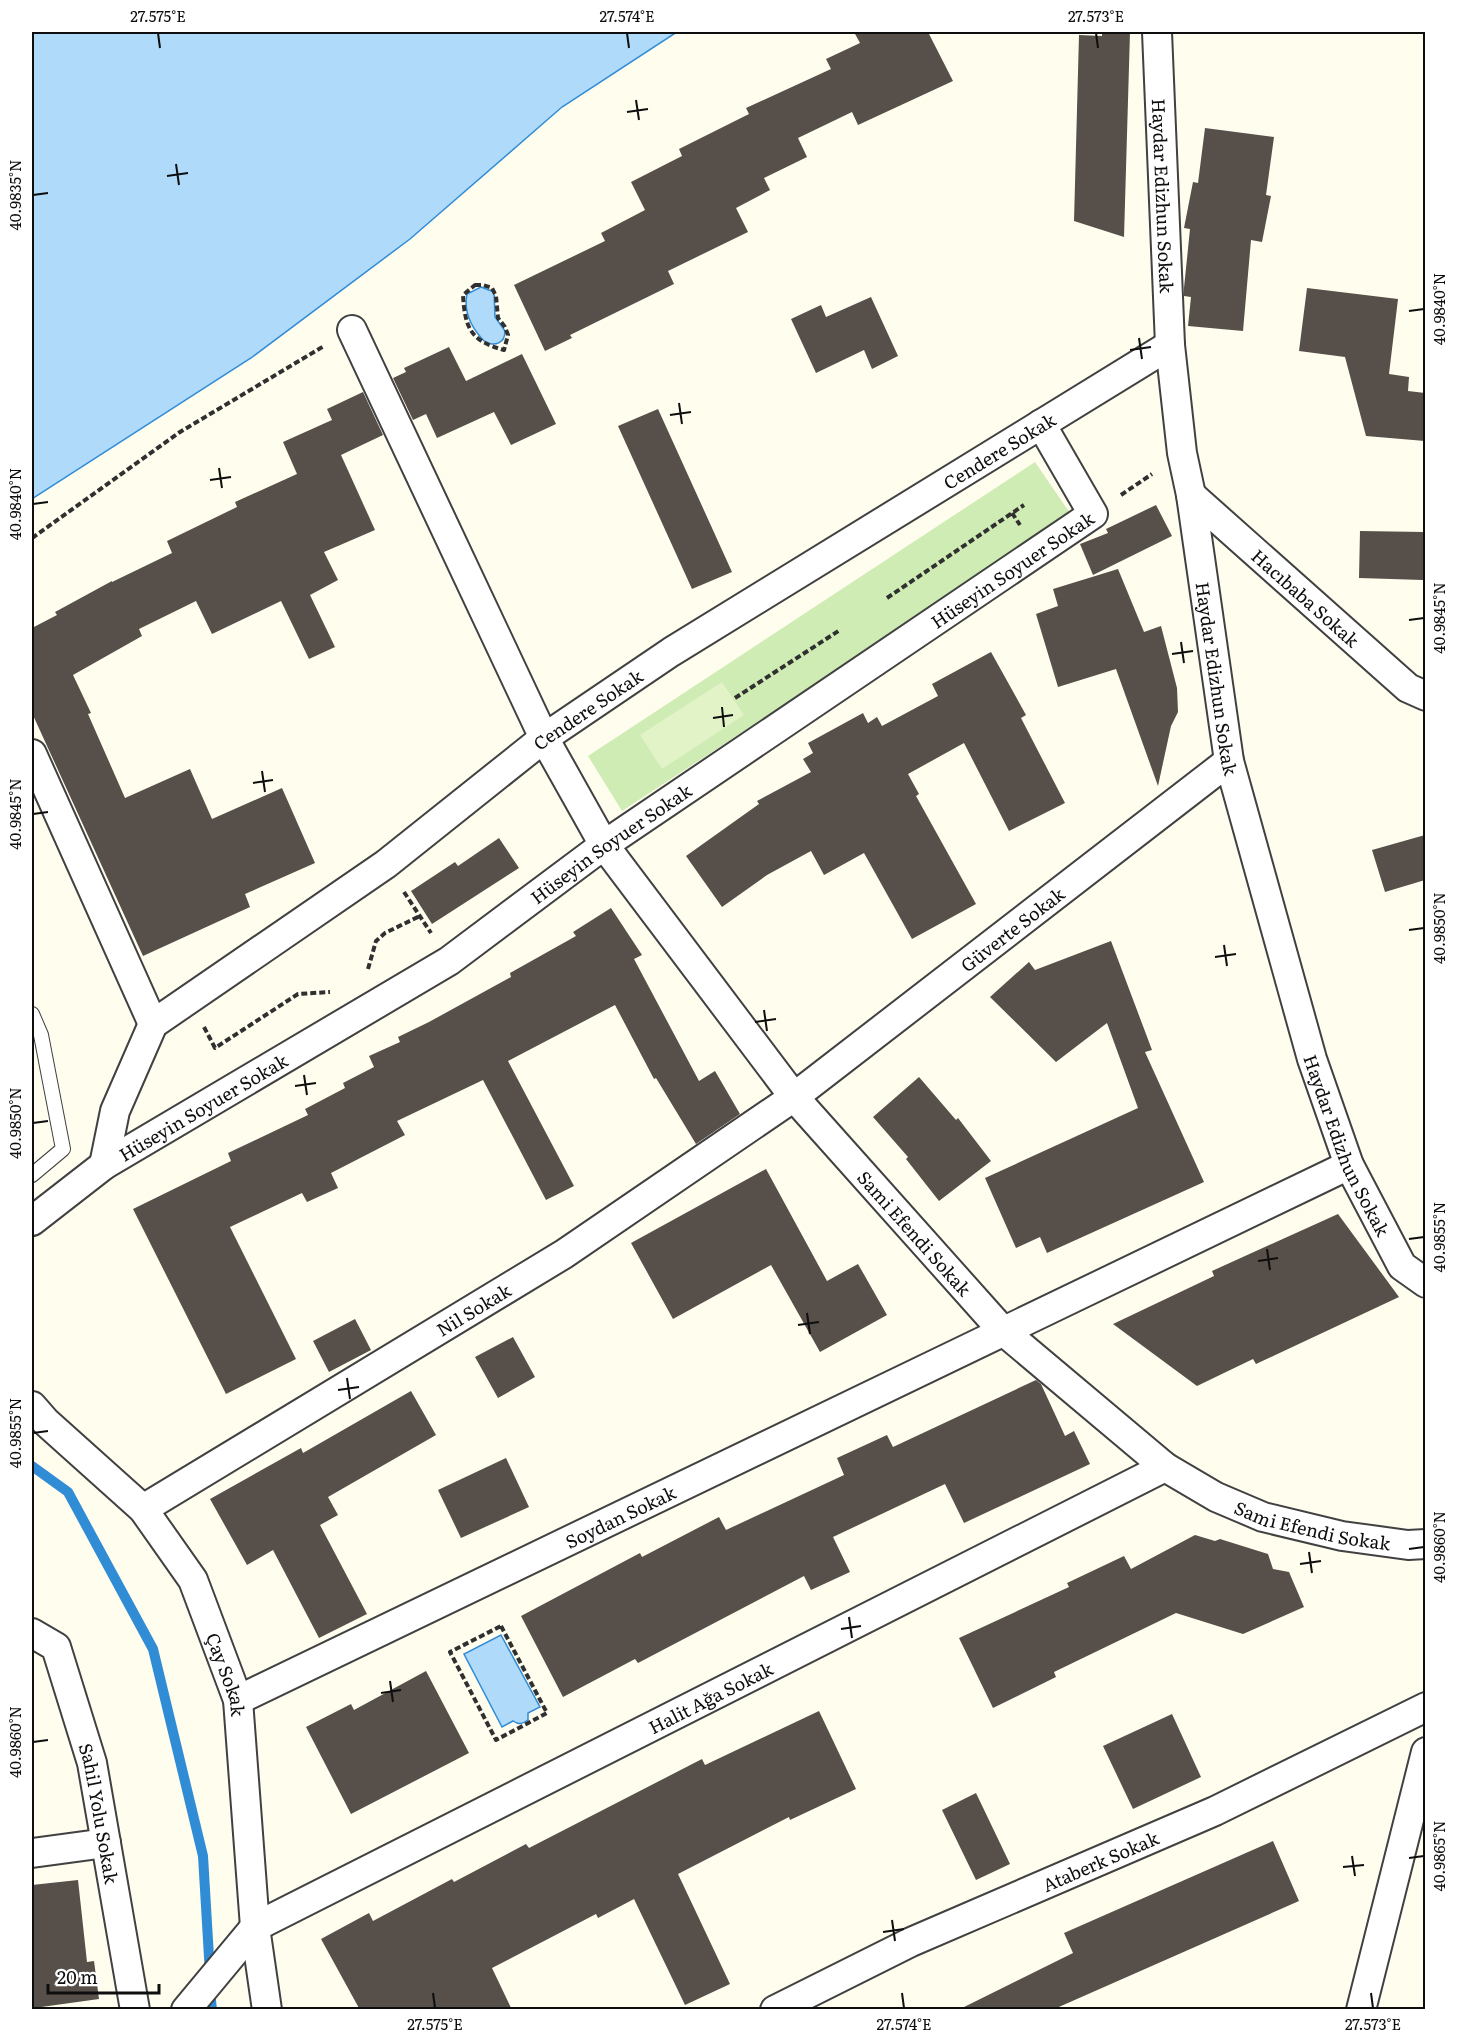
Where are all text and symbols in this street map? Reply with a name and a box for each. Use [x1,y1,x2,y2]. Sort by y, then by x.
text: 27.575°E [130,4,186,27]
text: 27.574°E [599,4,655,27]
text: 27.573°E [1068,4,1124,27]
street label: Haydar Edizhun Sokak [1146,98,1181,295]
text: 40.9835°N [3,159,26,231]
text: 40.9840°N [1427,273,1450,345]
street label: Cendere Sokak [937,405,1061,495]
text: 40.9840°N [3,468,26,540]
street label: Hüseyin Soyuer Sokak [925,503,1100,634]
street label: Hacıbaba Sokak [1246,542,1367,653]
street label: Haydar Edizhun Sokak [1190,580,1246,779]
text: 40.9845°N [1427,582,1450,654]
street label: Cendere Sokak [527,661,648,756]
street label: Hüseyin Soyuer Sokak [524,776,697,910]
text: 40.9845°N [3,778,26,850]
street label: Güverte Sokak [954,879,1070,978]
text: 40.9850°N [1427,892,1450,964]
street label: Hüseyin Soyuer Sokak [113,1046,293,1167]
street label: Haydar Edizhun Sokak [1298,1050,1398,1241]
text: 40.9850°N [3,1087,26,1159]
street label: Sami Efendi Sokak [852,1164,979,1302]
text: 40.9855°N [1427,1202,1450,1272]
street label: Nil Sokak [431,1275,516,1342]
text: 40.9855°N [3,1398,26,1468]
street label: Soydan Sokak [560,1477,681,1554]
street label: Sami Efendi Sokak [1230,1493,1393,1556]
text: 40.9860°N [1427,1511,1450,1583]
street label: Çay Sokak [200,1628,253,1718]
street label: Halit Ağa Sokak [643,1654,778,1740]
text: 40.9860°N [3,1706,26,1778]
street label: Sahil Yolu Sokak [73,1739,126,1887]
text: 40.9865°N [1427,1820,1450,1892]
street label: Ataberk Sokak [1038,1823,1163,1897]
scale bar [48,1957,159,1995]
text: 20 m [57,1963,98,1990]
text: 27.575°E [407,2012,463,2035]
text: 27.574°E [876,2012,932,2035]
text: 27.573°E [1345,2012,1401,2035]

